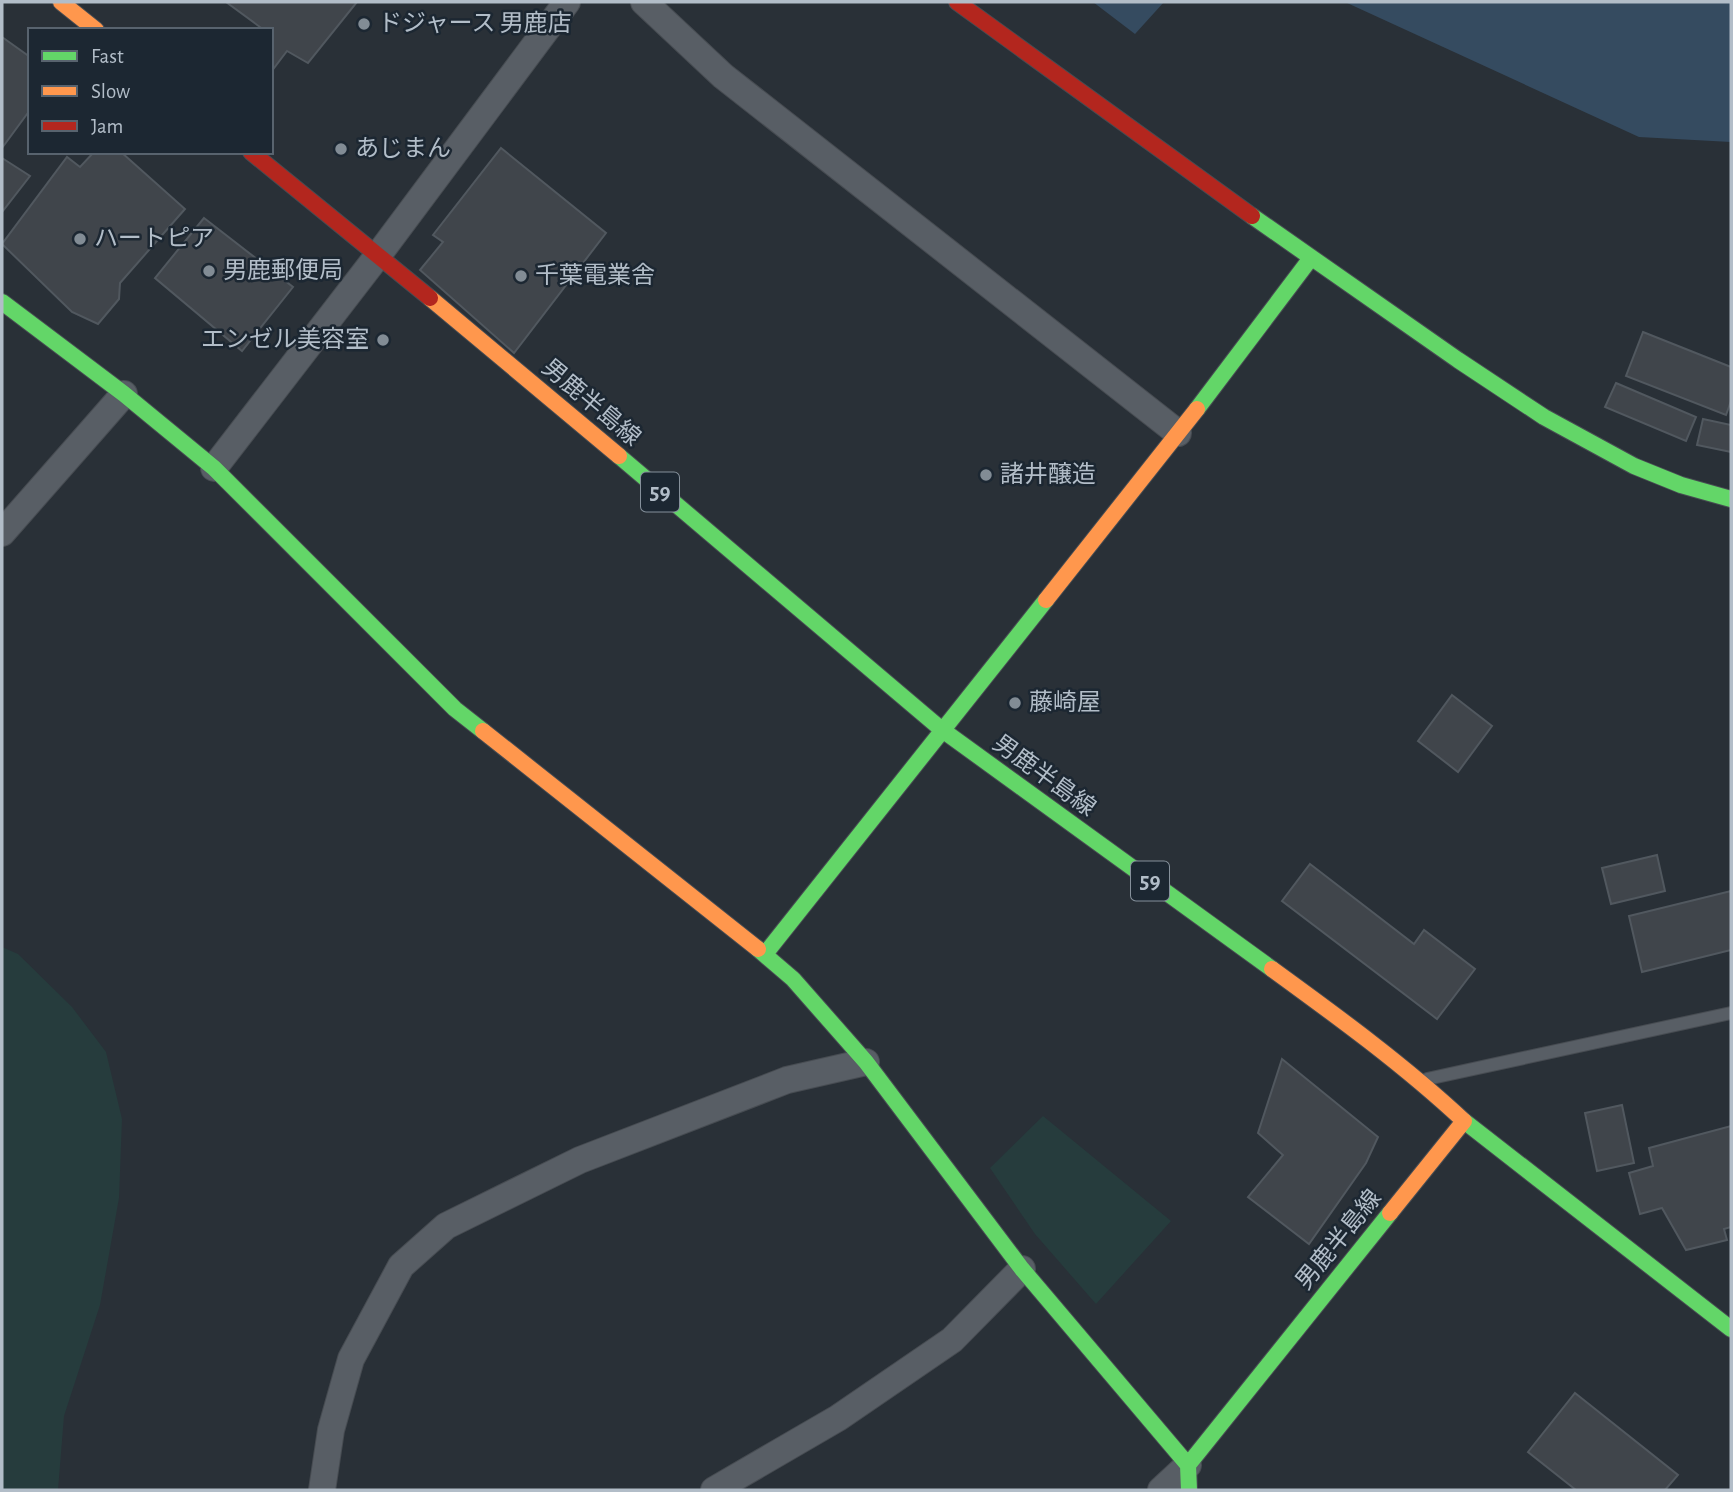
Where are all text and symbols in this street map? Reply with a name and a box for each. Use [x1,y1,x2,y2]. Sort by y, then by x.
place label: ドジャース 男鹿店 [378,10,572,36]
marker: ドジャース 男鹿店 [356,16,372,32]
legend [28,28,273,154]
text: Fast [91,46,124,67]
text: Slow [91,81,130,102]
text: Jam [91,116,123,137]
place label: あじまん [355,136,451,161]
marker: あじまん [333,141,349,157]
place label: ハートピア [94,226,214,251]
marker: ハートピア [72,231,88,247]
place label: 男鹿郵便局 [223,257,343,283]
place label: 千葉電業舎 [535,262,655,288]
marker: 男鹿郵便局 [201,263,217,279]
marker: 千葉電業舎 [513,268,529,284]
place label: エンゼル美容室 [201,326,369,352]
marker: エンゼル美容室 [375,332,391,348]
street label: 男鹿半島線 [537,354,646,451]
place label: 諸井醸造 [1000,461,1096,487]
marker: 諸井醸造 [978,467,994,483]
road number: 59 [641,472,679,512]
place label: 藤崎屋 [1029,689,1101,715]
marker: 藤崎屋 [1007,695,1023,711]
street label: 男鹿半島線 [988,729,1101,821]
road number: 59 [1131,862,1169,900]
street label: 男鹿半島線 [1290,1185,1386,1294]

